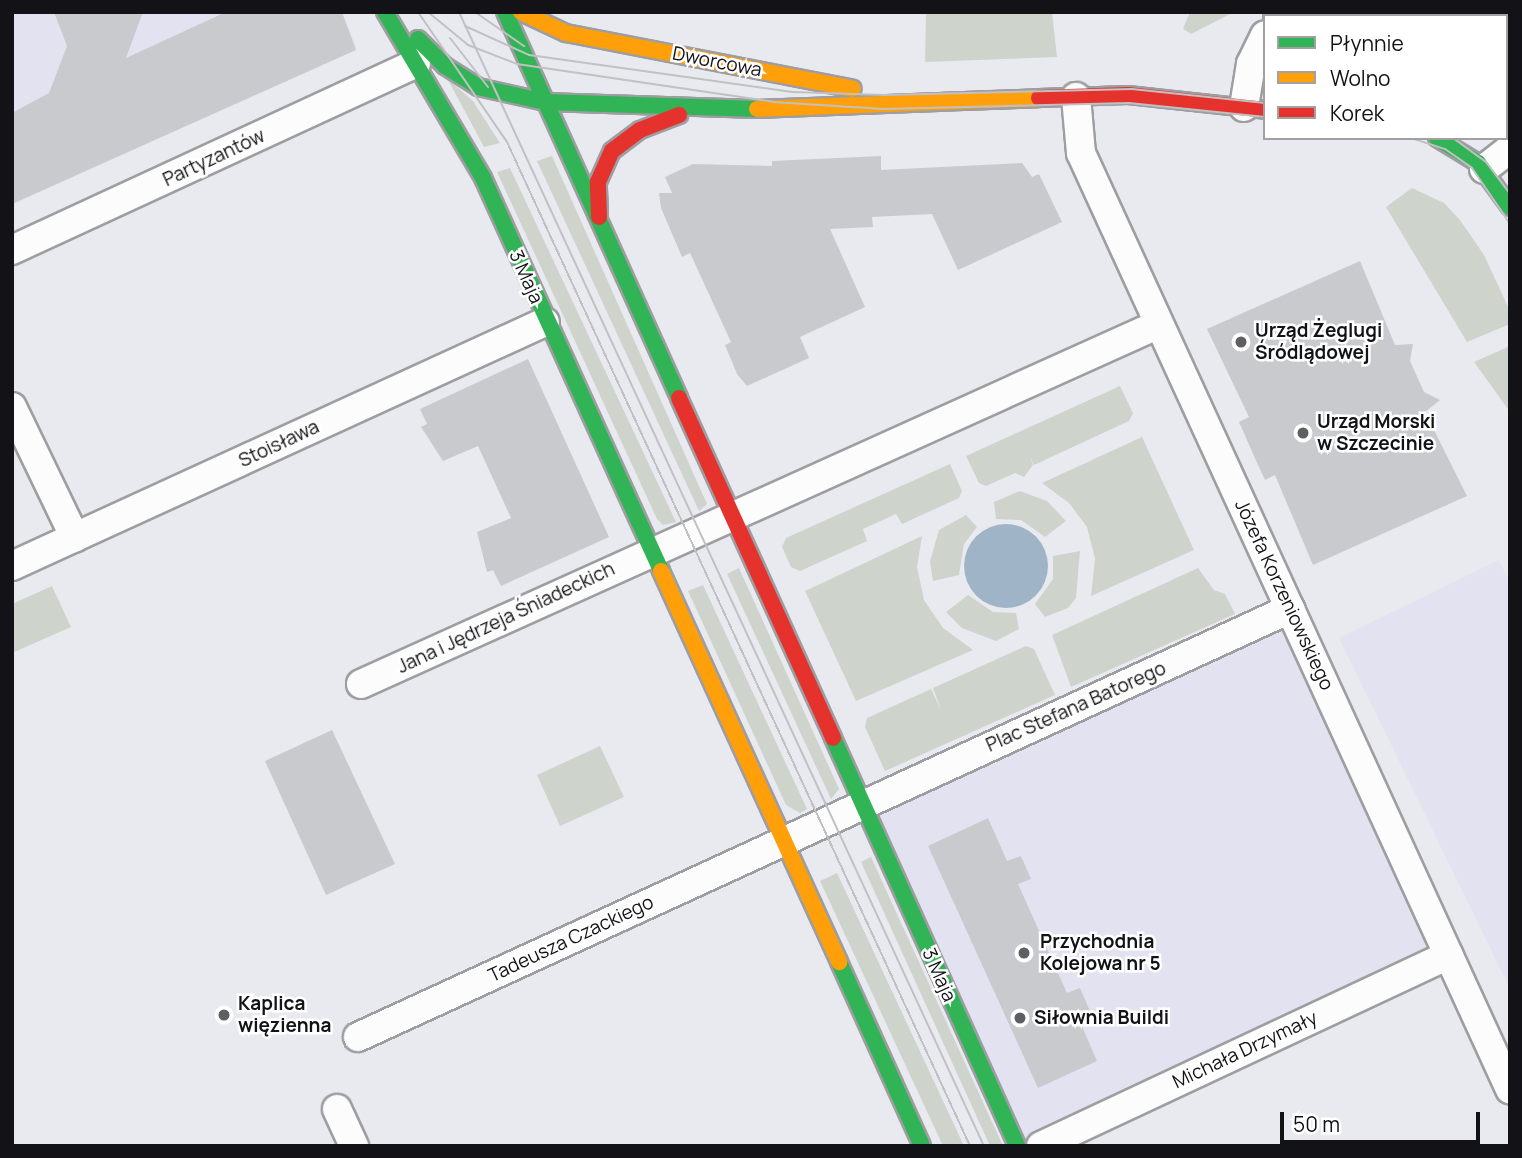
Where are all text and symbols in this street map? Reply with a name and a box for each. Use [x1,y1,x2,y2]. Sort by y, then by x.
legend [1263,14,1508,140]
text: Płynnie [1330,29,1404,57]
street label: Dworcowa [670,42,764,82]
text: Wolno [1330,64,1391,92]
text: Korek [1330,99,1384,127]
street label: Partyzantów [159,124,269,192]
street label: 3 Maja [504,247,548,307]
place label: Urząd Żeglugi Śródlądowej [1255,320,1382,364]
marker: Urząd Żeglugi Śródlądowej [1233,334,1249,350]
place label: Urząd Morski w Szczecinie [1317,411,1435,455]
street label: Stoisława [235,415,323,473]
marker: Urząd Morski w Szczecinie [1295,425,1311,441]
street label: Józefa Korzeniowskiego [1230,496,1338,694]
street label: Jana i Jędrzeja Śniadeckich [394,558,618,678]
street label: Plac Stefana Batorego [983,657,1169,757]
street label: Tadeusza Czackiego [485,891,657,987]
place label: Przychodnia Kolejowa nr 5 [1040,931,1161,975]
marker: Przychodnia Kolejowa nr 5 [1014,943,1034,963]
street label: 3 Maja [917,945,961,1005]
place label: Kaplica więzienna [238,993,331,1037]
street label: Michała Drzymały [1169,1006,1321,1094]
marker: Kaplica więzienna [216,1007,232,1023]
place label: Siłownia Buildi [1034,1007,1169,1029]
marker: Siłownia Buildi [1012,1010,1028,1026]
scale bar [1284,1098,1484,1142]
text: 50 m [1293,1110,1340,1138]

